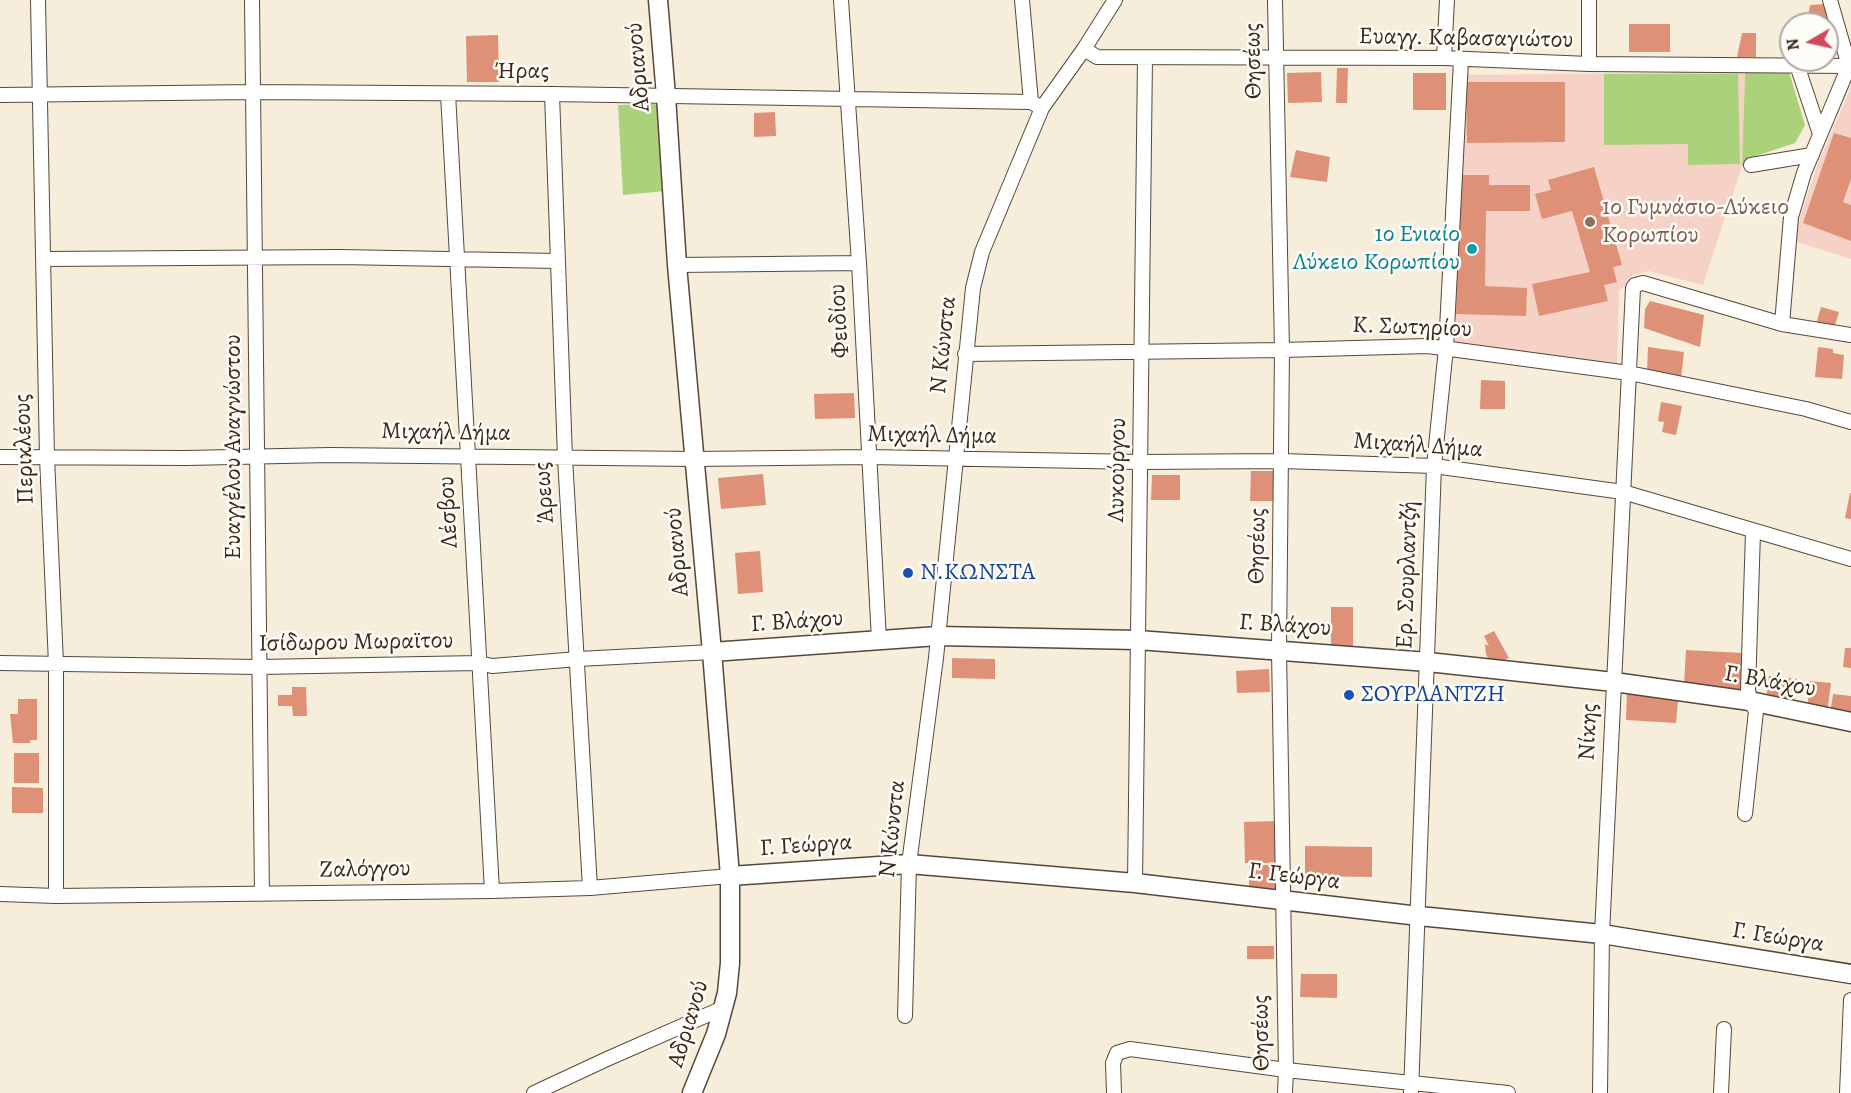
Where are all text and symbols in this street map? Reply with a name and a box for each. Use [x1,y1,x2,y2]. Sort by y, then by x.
north arrow [1779,12,1839,72]
street label: Αδριανού [621,21,657,113]
street label: Θησέως [1239,23,1269,99]
street label: Ευαγγ. Καβασαγιώτου [1358,23,1574,55]
text: N [1781,37,1805,52]
street label: Ήρας [495,58,549,86]
place label: 1ο Γυμνάσιο-Λύκειο Κορωπίου [1602,194,1789,250]
marker: 1ο Γυμνάσιο-Λύκειο Κορωπίου [1583,215,1597,229]
place label: 1ο Ενιαίο Λύκειο Κορωπίου [1293,221,1460,277]
marker: 1ο Ενιαίο Λύκειο Κορωπίου [1465,242,1479,256]
street label: Φειδίου [824,283,856,359]
street label: Ν Κώνστα [925,295,963,395]
street label: Κ. Σωτηρίου [1352,312,1472,344]
street label: Ευαγγέλου Αναγνώστου [220,334,248,560]
street label: Περικλέους [9,393,41,505]
street label: Μιχαήλ Δήμα [381,417,511,449]
street label: Λυκούργου [1103,418,1133,522]
street label: Μιχαήλ Δήμα [867,420,997,452]
street label: Μιχαήλ Δήμα [1352,427,1484,465]
street label: Άρεως [528,461,562,525]
street label: Λέσβου [433,475,465,549]
street label: Ερ. Σουρλαντζή [1391,501,1425,649]
street label: Αδριανού [660,506,696,598]
street label: Θησέως [1243,508,1273,584]
place label: Ν.ΚΩΝΣΤΑ [920,559,1035,587]
marker: Ν.ΚΩΝΣΤΑ [901,566,915,580]
street label: Γ. Βλάχου [750,604,844,640]
street label: Γ. Βλάχου [1238,608,1332,644]
street label: Ισίδωρου Μωραϊτου [258,627,454,659]
street label: Γ. Βλάχου [1722,660,1818,704]
place label: ΣΟΥΡΛΑΝΤΖΗ [1361,681,1505,709]
marker: ΣΟΥΡΛΑΝΤΖΗ [1342,688,1356,702]
street label: Νίκης [1573,703,1605,761]
street label: Ν Κώνστα [874,779,912,879]
street label: Γ. Γεώργα [759,828,853,864]
street label: Ζαλόγγου [319,855,411,885]
street label: Γ. Γεώργα [1246,857,1342,897]
street label: Γ. Γεώργα [1730,917,1826,959]
street label: Αδριανού [662,977,716,1071]
street label: Θησέως [1247,995,1277,1071]

